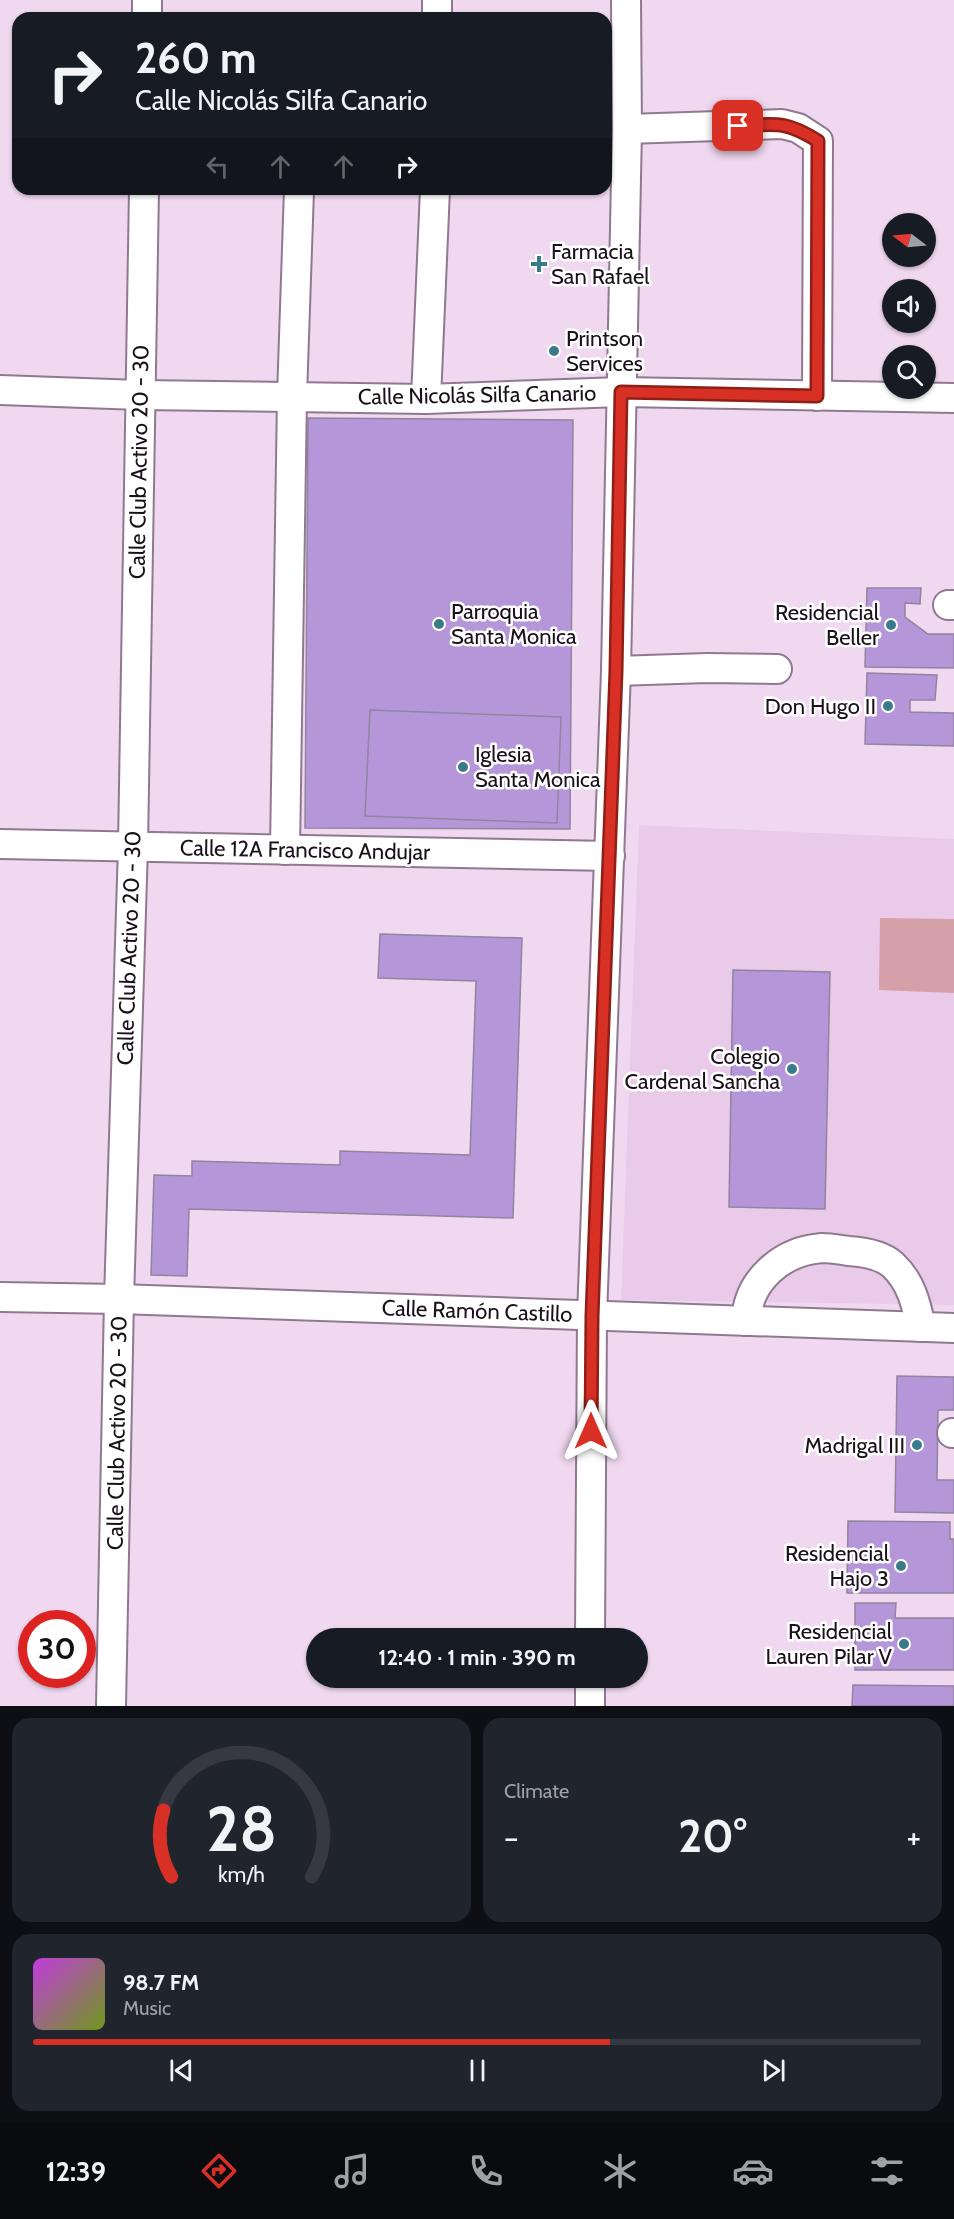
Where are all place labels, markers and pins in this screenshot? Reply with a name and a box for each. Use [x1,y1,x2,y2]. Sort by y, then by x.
pin [712,100,763,151]
place label: Farmacia San Rafael [551,238,650,290]
marker: Farmacia San Rafael [532,257,546,271]
place label: Printson Services [566,325,643,377]
marker: Printson Services [547,344,561,358]
place label: Parroquia Santa Monica [451,598,577,650]
place label: Residencial Beller [775,599,880,651]
marker: Parroquia Santa Monica [432,617,446,631]
marker: Residencial Beller [884,618,898,632]
place label: Don Hugo II [765,693,876,720]
marker: Don Hugo II [881,699,895,713]
place label: Iglesia Santa Monica [475,741,601,793]
marker: Iglesia Santa Monica [456,760,470,774]
place label: Colegio Cardenal Sancha [625,1043,780,1095]
marker: Colegio Cardenal Sancha [785,1062,799,1076]
place label: Madrigal III [804,1432,905,1459]
marker: Madrigal III [910,1438,924,1452]
place label: Residencial Hajo 3 [785,1540,890,1592]
marker: Residencial Hajo 3 [894,1559,908,1573]
place label: Residencial Lauren Pilar V [766,1618,893,1670]
marker: Residencial Lauren Pilar V [897,1637,911,1651]

